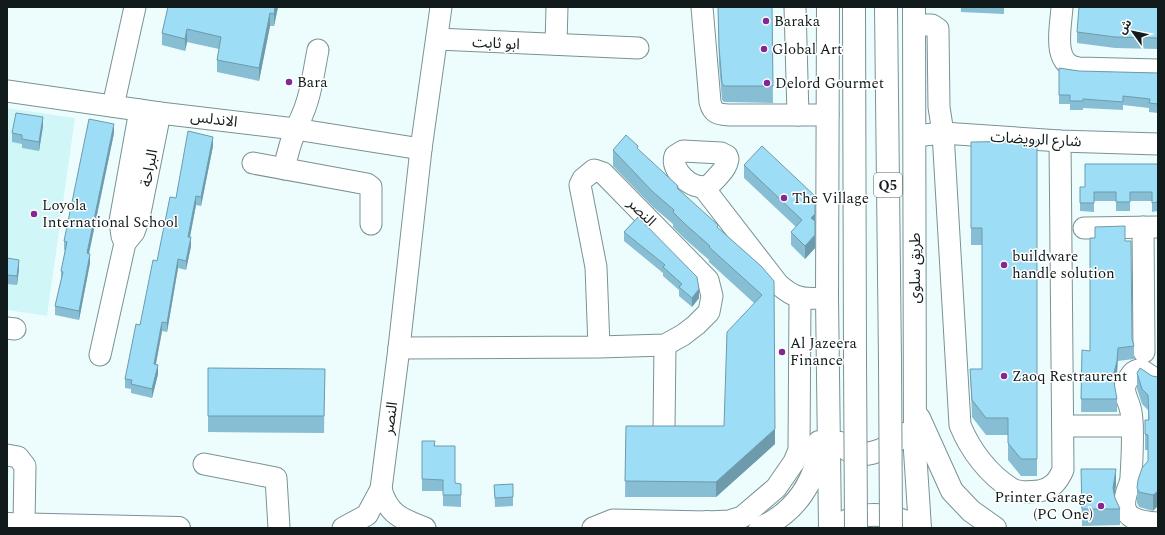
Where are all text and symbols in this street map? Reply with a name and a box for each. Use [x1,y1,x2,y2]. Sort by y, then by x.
place label: Baraka [774,10,821,33]
north arrow [1113,12,1153,52]
marker: Baraka [761,16,771,26]
text: ش [1114,16,1136,38]
street label: ابو ثابت [472,31,520,56]
place label: Global Art [772,38,842,61]
marker: Global Art [759,44,769,54]
place label: Bara [297,71,328,94]
place label: Delord Gourmet [775,72,884,95]
marker: Bara [284,77,294,87]
marker: Delord Gourmet [762,78,772,88]
street label: الاندلس [189,105,239,134]
street label: شارع الرويضات [990,126,1082,153]
street label: البراحة [135,147,164,189]
road number: Q5 [874,173,902,197]
place label: The Village [792,187,869,210]
street label: النصر [621,192,661,232]
marker: The Village [779,193,789,203]
place label: Loyola International School [42,194,178,234]
marker: Loyola International School [29,209,39,219]
street label: طريق سلوى [904,233,927,303]
place label: buildware handle solution [1012,245,1115,285]
marker: buildware handle solution [999,260,1009,270]
place label: Al Jazeera Finance [790,332,858,372]
marker: Al Jazeera Finance [777,347,787,357]
place label: Zaoq Restraurent [1012,365,1127,388]
marker: Zaoq Restraurent [999,371,1009,381]
street label: النصر [377,400,404,437]
place label: Printer Garage (PC One) [994,486,1093,526]
marker: Printer Garage (PC One) [1096,501,1106,511]

